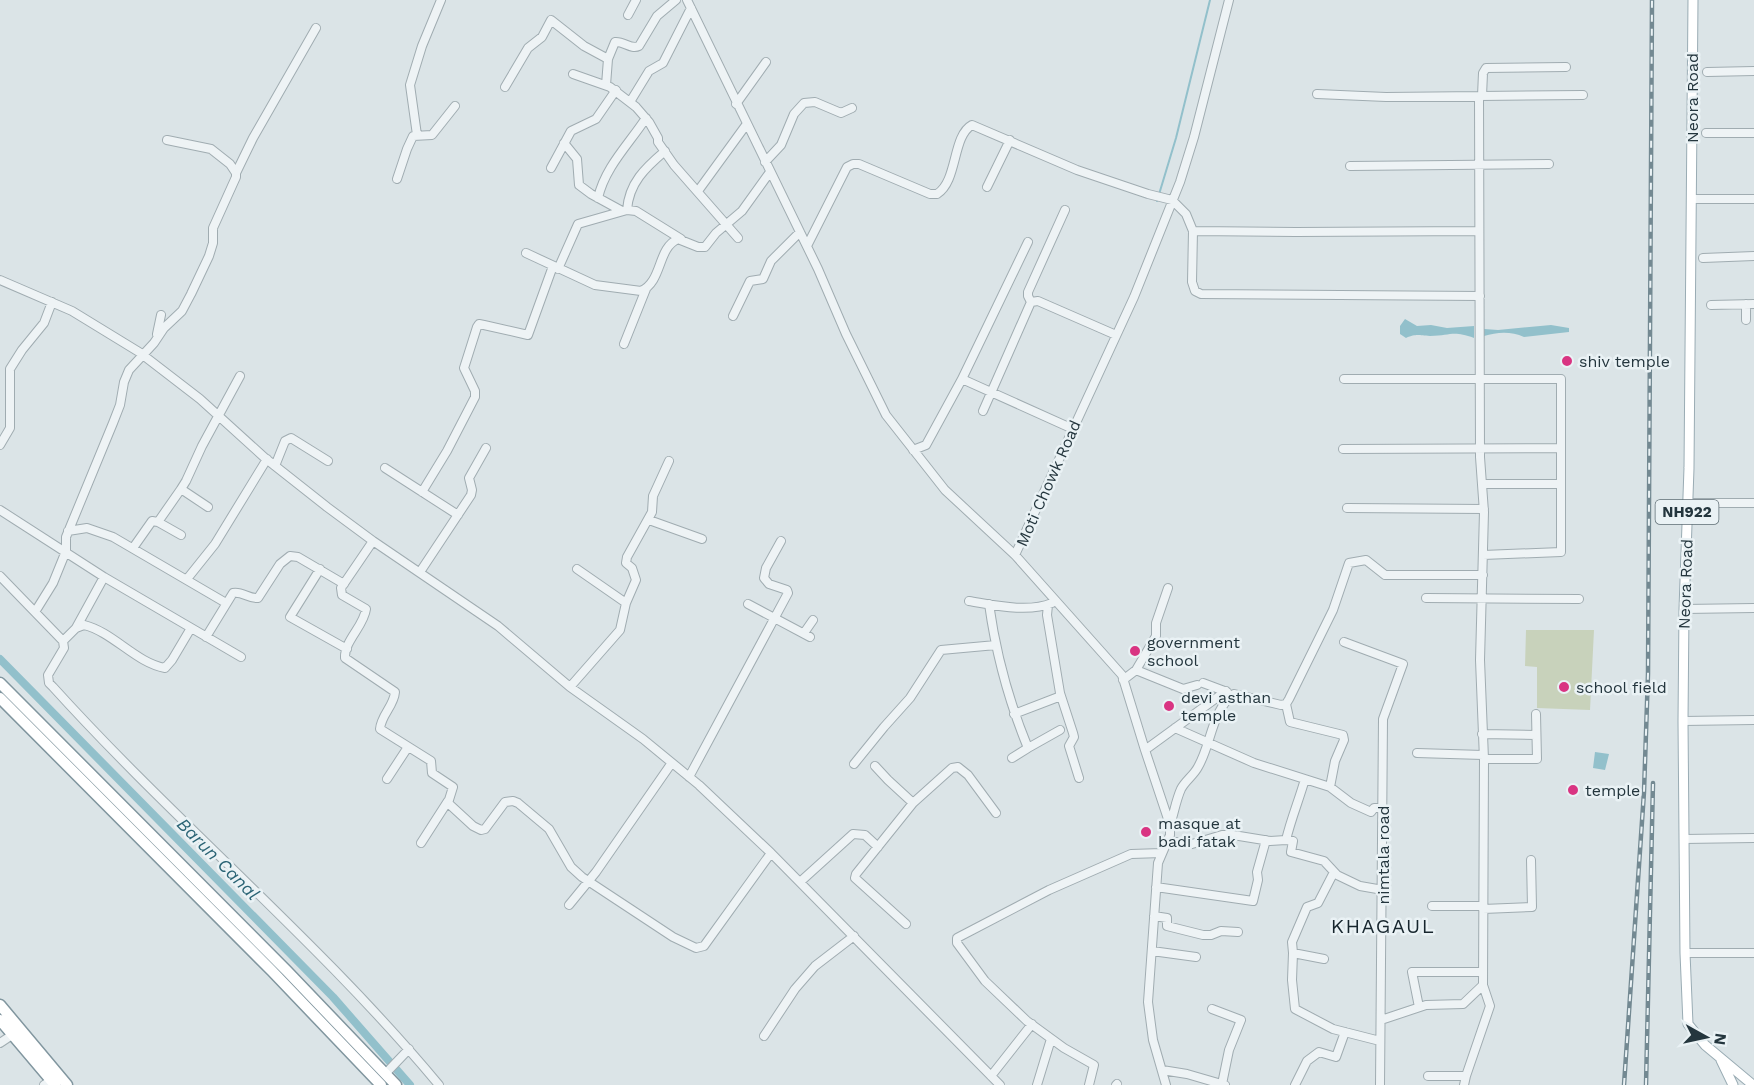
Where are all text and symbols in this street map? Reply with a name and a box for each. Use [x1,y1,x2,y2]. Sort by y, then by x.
street label: Neora Road [1683,53,1702,143]
place label: shiv temple [1579,352,1670,371]
marker: shiv temple [1560,354,1574,368]
street label: Moti Chowk Road [1012,417,1085,549]
road number: NH922 [1656,500,1718,524]
street label: Neora Road [1674,539,1697,629]
place label: government school [1147,633,1240,670]
marker: government school [1128,644,1142,658]
place label: school field [1576,678,1667,697]
marker: school field [1557,680,1571,694]
place label: devi asthan temple [1181,688,1271,725]
marker: devi asthan temple [1162,699,1176,713]
place label: temple [1585,781,1640,800]
marker: temple [1566,783,1580,797]
street label: nimtala road [1374,805,1393,905]
water label: Barun Canal [173,813,264,904]
place label: masque at badi fatak [1158,814,1241,851]
marker: masque at badi fatak [1139,825,1153,839]
district label: KHAGAUL [1331,914,1435,938]
north arrow [1676,1007,1736,1067]
text: N [1710,1032,1731,1046]

